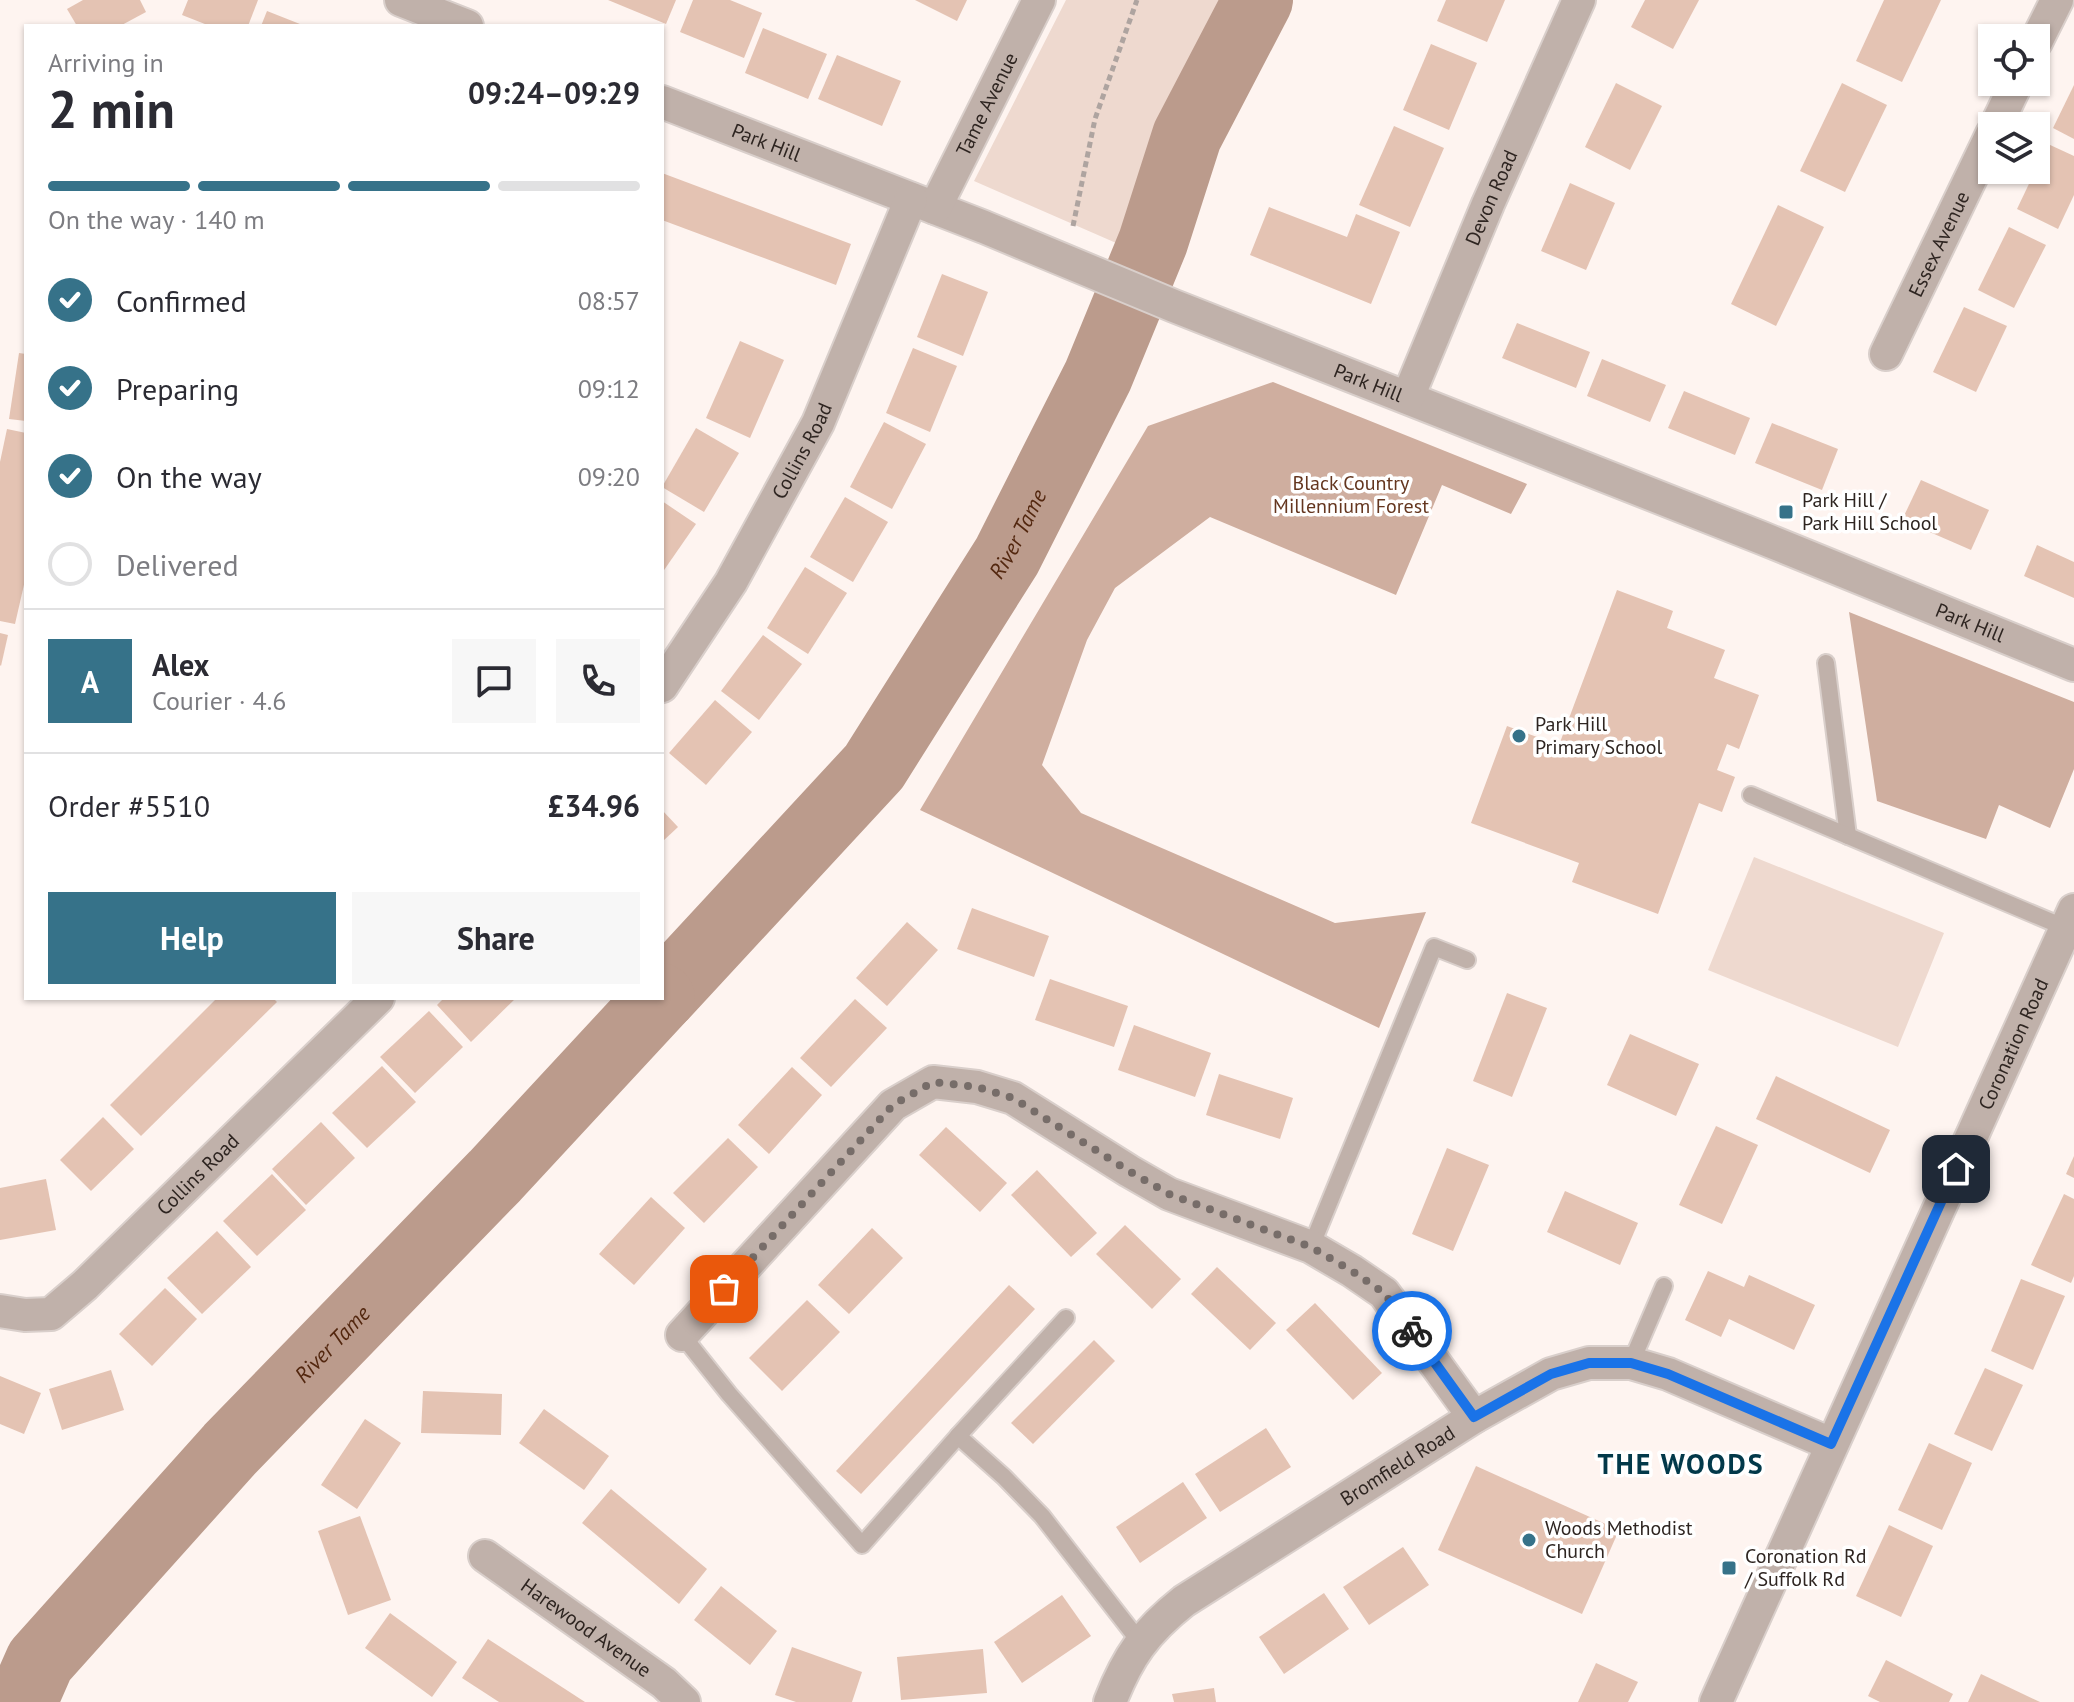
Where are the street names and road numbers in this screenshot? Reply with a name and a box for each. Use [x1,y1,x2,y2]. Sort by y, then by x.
street label: Tame Avenue [950,48,1024,160]
street label: Park Hill [728,117,805,168]
street label: Devon Road [1459,146,1523,249]
street label: Essex Avenue [1902,187,1975,301]
street label: Park Hill [1330,357,1407,408]
street label: Collins Road [766,399,838,504]
street label: Park Hill [1932,597,2009,648]
street label: Coronation Road [1972,974,2054,1114]
street label: Collins Road [151,1128,245,1221]
street label: Bromfield Road [1335,1419,1460,1511]
street label: Harewood Avenue [516,1573,656,1683]

